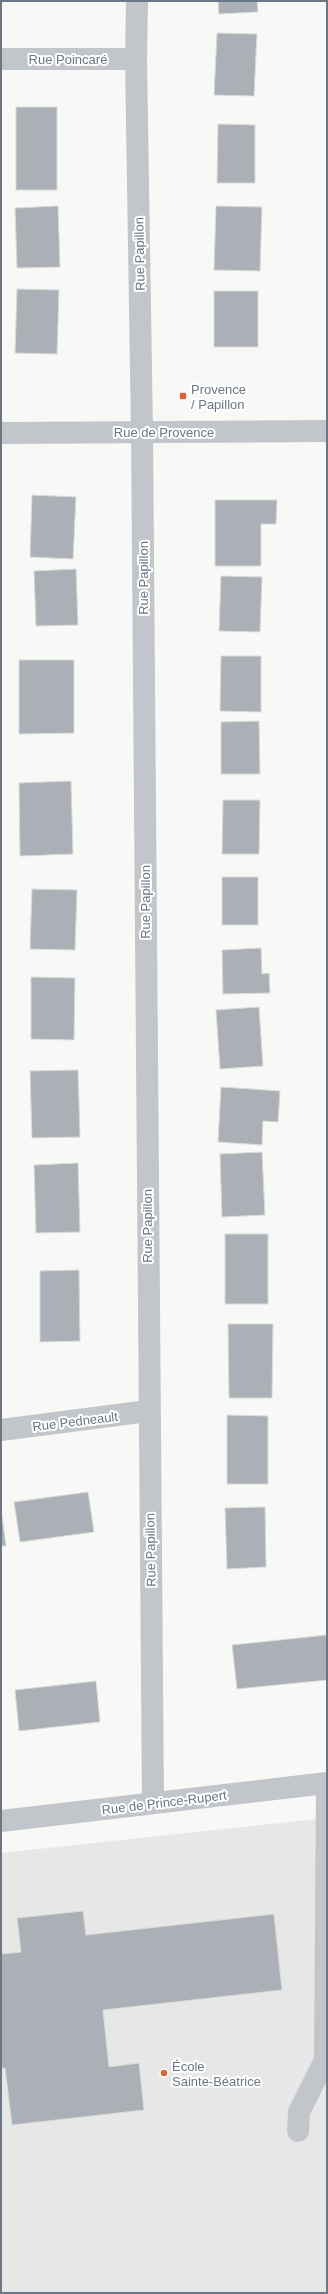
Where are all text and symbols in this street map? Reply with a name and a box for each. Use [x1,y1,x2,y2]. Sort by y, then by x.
street label: Rue Poincaré [29,52,107,67]
street label: Rue Papillon [131,217,148,291]
place label: Provence / Papillon [191,382,246,412]
marker: Provence / Papillon [178,391,188,401]
street label: Rue de Provence [114,425,214,440]
street label: Rue Papillon [136,541,151,615]
street label: Rue Papillon [138,865,153,939]
street label: Rue Papillon [140,1189,155,1263]
street label: Rue Pedneault [31,1409,119,1434]
street label: Rue Papillon [142,1513,159,1587]
street label: Rue de Prince-Rupert [101,1787,228,1818]
place label: École Sainte-Béatrice [172,2059,261,2089]
marker: École Sainte-Béatrice [159,2068,169,2078]

